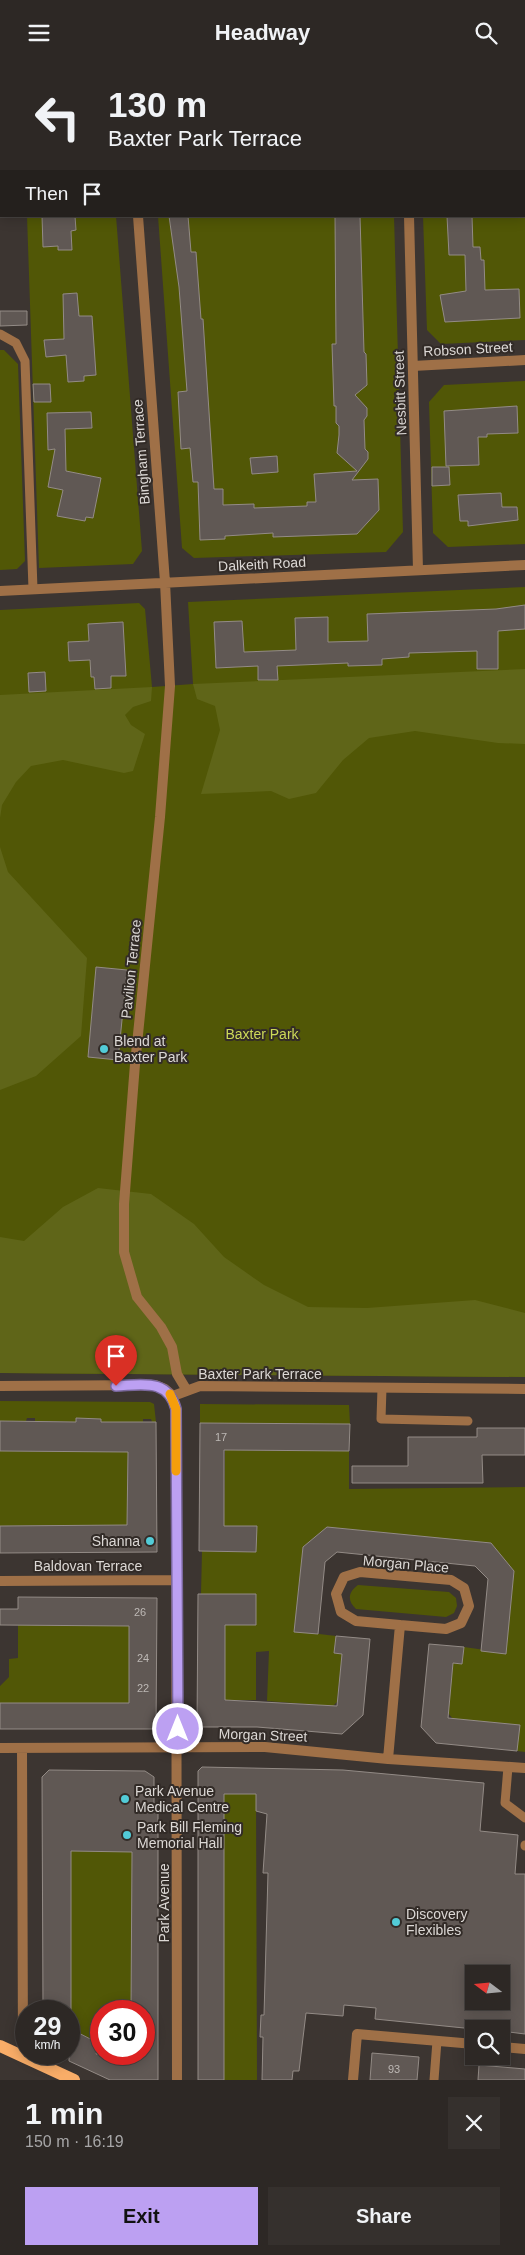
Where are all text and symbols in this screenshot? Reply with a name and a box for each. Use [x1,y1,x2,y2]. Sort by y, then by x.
icon: menu [25,19,53,47]
icon: search [472,19,500,47]
text: Headway [215,20,310,45]
icon: left [25,85,90,150]
text: 130 m [108,85,207,124]
text: Baxter Park Terrace [108,126,302,151]
icon: arrive [78,180,106,208]
text: Then [25,183,68,204]
street label: Robson Street [423,339,513,359]
street label: Nesbitt Street [391,350,409,436]
street label: Bingham Terrace [129,399,153,505]
street label: Dalkeith Road [218,554,306,574]
street label: Pavilion Terrace [118,919,144,1019]
park label: Baxter Park [225,1026,300,1042]
place label: Blend at Baxter Park [114,1033,188,1065]
marker: Blend at Baxter Park [98,1043,110,1055]
pin [95,1335,137,1386]
icon: arrive [102,1342,130,1370]
street label: Baxter Park Terrace [198,1366,322,1382]
house number: 17 [215,1431,227,1443]
place label: Shanna [92,1533,140,1549]
marker: Shanna [144,1535,156,1547]
street label: Morgan Place [362,1552,450,1576]
street label: Baldovan Terrace [34,1558,143,1574]
house number: 26 [134,1606,146,1618]
house number: 24 [137,1652,149,1664]
house number: 22 [137,1682,149,1694]
position arrow [151,1702,203,1754]
street label: Morgan Street [218,1725,308,1745]
place label: Park Avenue Medical Centre [135,1783,229,1815]
marker: Park Avenue Medical Centre [119,1793,131,1805]
place label: Park Bill Fleming Memorial Hall [137,1819,242,1851]
marker: Park Bill Fleming Memorial Hall [121,1829,133,1841]
street label: Park Avenue [156,1863,172,1943]
place label: Discovery Flexibles [406,1906,467,1938]
marker: Discovery Flexibles [390,1916,402,1928]
north arrow [465,1965,510,2010]
map controls [465,1965,510,2065]
speed limit sign: 30 [90,2000,155,2065]
text: 29 [34,2012,61,2040]
button: search [465,2020,510,2065]
text: km/h [34,2038,61,2052]
house number: 93 [388,2063,400,2075]
text: 1 min [25,2097,103,2130]
button: close [448,2097,500,2149]
text: 150 m · 16:19 [25,2133,124,2150]
button: Exit [25,2187,258,2245]
button: Share [268,2187,500,2245]

